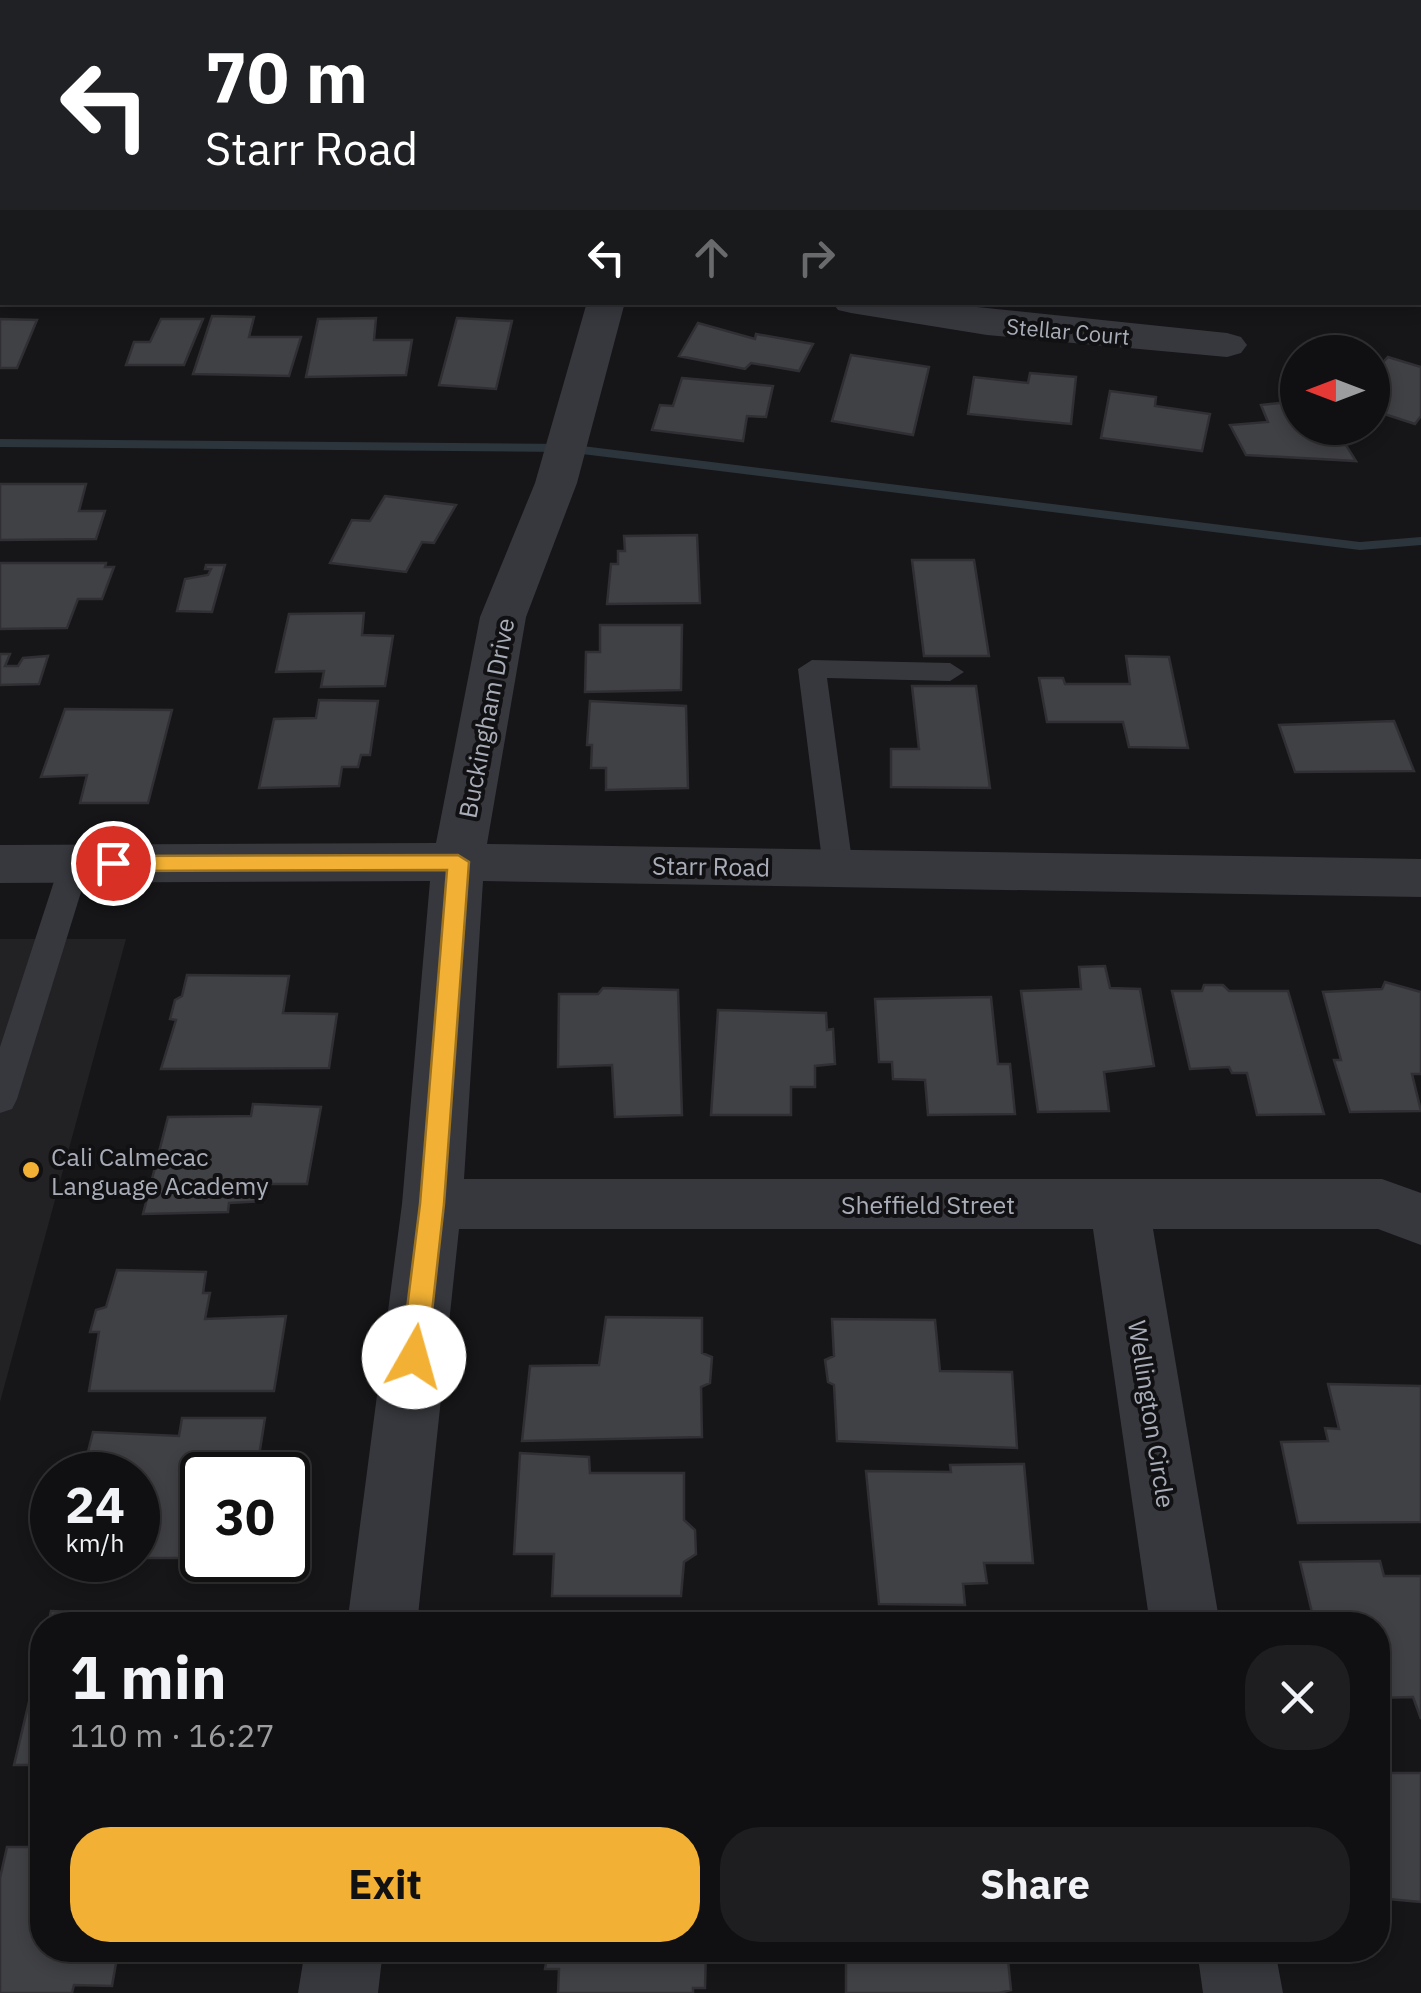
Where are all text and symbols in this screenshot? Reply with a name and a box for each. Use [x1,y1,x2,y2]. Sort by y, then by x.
text: 70 m [205,31,368,122]
icon: left [40,40,170,170]
text: Starr Road [205,119,418,177]
icon: left [579,230,634,285]
icon: ahead [684,230,739,285]
icon: right [789,230,844,285]
street label: Stellar Court [1005,311,1131,351]
north arrow [1280,335,1390,445]
map controls [1280,335,1390,445]
street label: Buckingham Drive [450,615,522,821]
pin [71,821,156,906]
icon: arrive [86,836,141,891]
street label: Starr Road [652,848,770,884]
place label: Cali Calmecac Language Academy [51,1140,269,1202]
marker: Cali Calmecac Language Academy [20,1159,42,1181]
street label: Sheffield Street [841,1188,1015,1221]
position arrow [362,1305,466,1409]
street label: Wellington Circle [1121,1318,1183,1510]
speed limit sign: 30 [180,1452,310,1582]
text: 24 [65,1472,125,1537]
text: km/h [66,1526,124,1559]
text: 1 min [70,1637,227,1716]
button: close [1245,1645,1350,1750]
text: 110 m · 16:27 [70,1714,275,1756]
button: Exit [70,1827,700,1942]
button: Share [720,1827,1350,1942]

